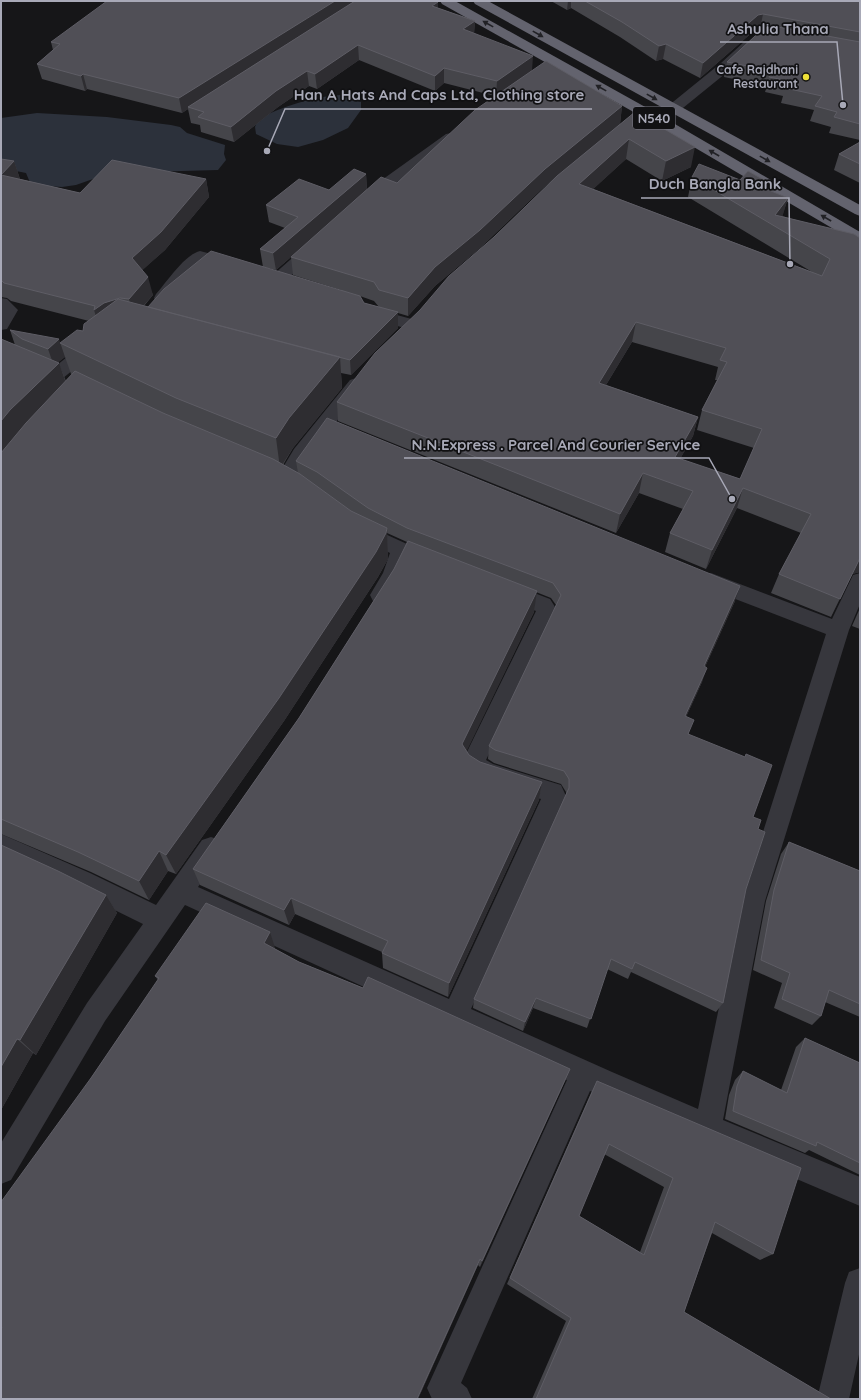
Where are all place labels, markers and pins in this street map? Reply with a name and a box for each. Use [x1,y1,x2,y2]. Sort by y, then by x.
callout: Ashulia Thana [720,15,837,42]
place label: Cafe Rajdhani Restaurant [716,62,798,91]
marker: Cafe Rajdhani Restaurant [801,72,811,82]
callout: Han A Hats And Caps Ltd, Clothing store [285,82,592,109]
callout: Duch Bangla Bank [641,171,789,198]
callout: N.N.Express . Parcel And Courier Service [404,431,709,458]

